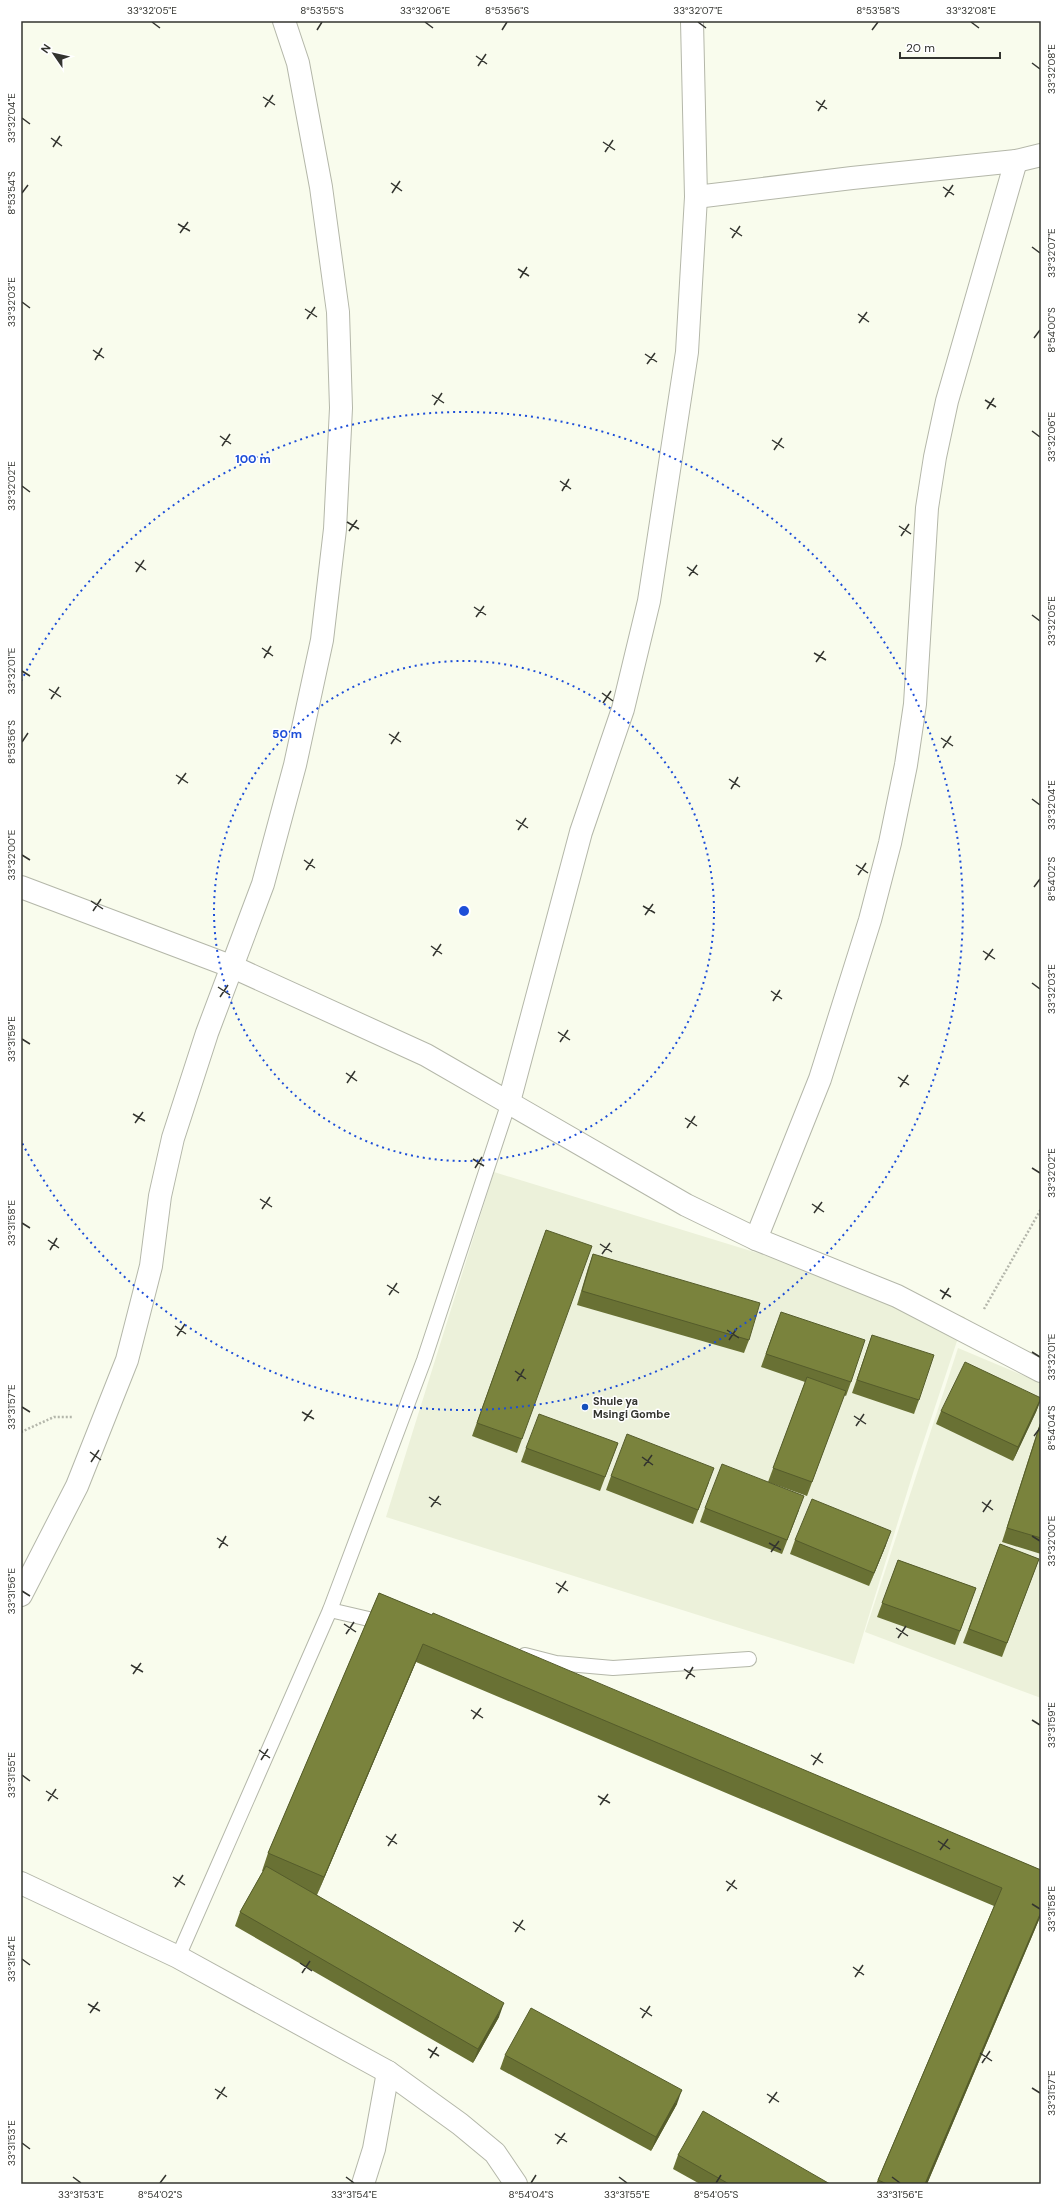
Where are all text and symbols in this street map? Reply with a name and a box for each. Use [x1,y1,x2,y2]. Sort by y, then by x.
text: 33°32'05"E [127,4,177,17]
text: 8°53'55"S [300,4,344,17]
text: 33°32'06"E [400,4,450,17]
text: 8°53'56"S [485,4,529,17]
text: 33°32'07"E [673,4,723,17]
text: 8°53'58"S [856,4,900,17]
text: 33°32'08"E [946,4,996,17]
north arrow [34,34,74,74]
scale bar [900,34,1000,60]
text: 20 m [906,40,935,56]
text: N [38,41,54,56]
text: 33°32'08"E [1045,44,1058,94]
text: 33°32'04"E [5,93,18,143]
text: 8°53'54"S [5,171,18,215]
text: 33°32'07"E [1045,228,1058,278]
text: 33°32'03"E [5,277,18,327]
text: 8°54'00"S [1045,307,1058,353]
text: 33°32'06"E [1045,412,1058,462]
text: 100 m [235,451,271,467]
text: 33°32'02"E [5,461,18,511]
text: 33°32'05"E [1045,596,1058,646]
text: 33°32'01"E [5,647,18,695]
text: 8°53'56"S [5,720,18,764]
text: 50 m [272,726,302,742]
text: 33°32'04"E [1045,780,1058,830]
text: 33°32'00"E [5,829,18,880]
text: 8°54'02"S [1045,857,1058,901]
centre of rings [457,904,471,918]
text: 33°32'03"E [1045,964,1058,1014]
text: 33°31'59"E [5,1016,18,1062]
text: 33°32'02"E [1045,1148,1058,1198]
text: 33°31'58"E [5,1200,18,1246]
text: 33°32'01"E [1045,1333,1058,1381]
text: 33°31'57"E [5,1384,18,1430]
place label: Shule ya Msingi Gombe [593,1394,670,1421]
marker: Shule ya Msingi Gombe [580,1402,590,1412]
text: 8°54'04"S [1045,1405,1058,1450]
text: 33°32'00"E [1045,1515,1058,1566]
text: 33°31'56"E [5,1567,18,1614]
text: 33°31'59"E [1045,1702,1058,1748]
text: 33°31'55"E [5,1752,18,1798]
text: 33°31'58"E [1045,1886,1058,1932]
text: 33°31'54"E [5,1936,18,1982]
text: 33°31'57"E [1045,2070,1058,2116]
text: 33°31'53"E [5,2120,18,2166]
text: 33°31'53"E [58,2188,104,2201]
text: 8°54'02"S [138,2188,182,2201]
text: 33°31'54"E [331,2188,377,2201]
text: 8°54'04"S [509,2188,554,2201]
text: 33°31'55"E [604,2188,650,2201]
text: 8°54'05"S [694,2188,739,2201]
text: 33°31'56"E [877,2188,924,2201]

